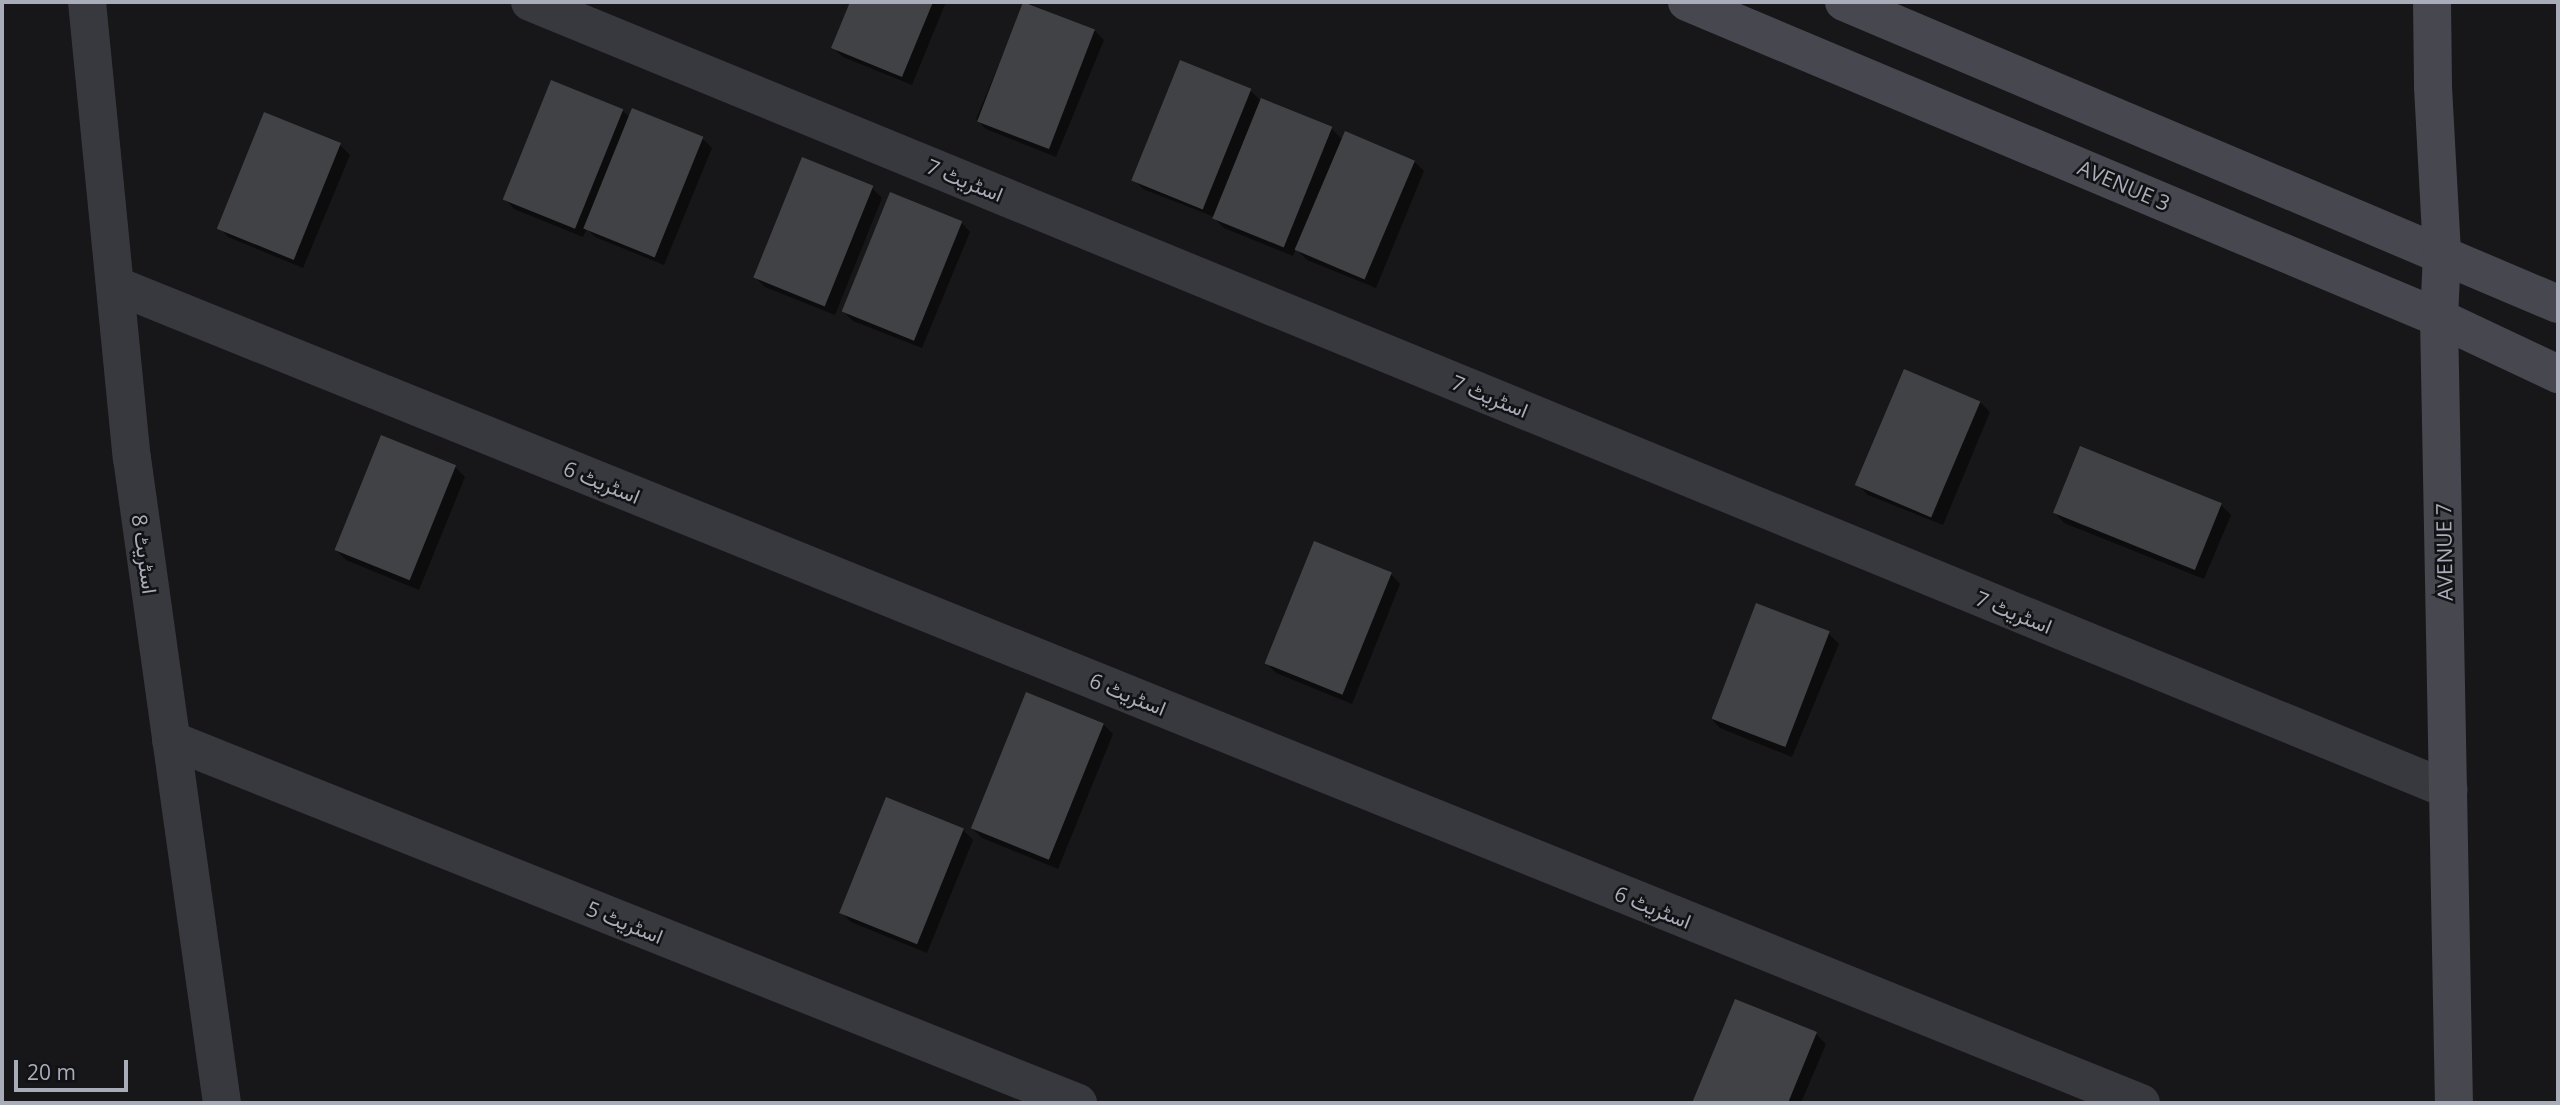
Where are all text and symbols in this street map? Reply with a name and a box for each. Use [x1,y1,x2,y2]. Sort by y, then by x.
street label: اسٹریٹ 7 [923,153,1007,207]
street label: AVENUE 3 [2074,154,2174,216]
street label: اسٹریٹ 7 [1448,369,1532,423]
street label: اسٹریٹ 6 [560,455,644,509]
street label: AVENUE 7 [2431,503,2457,601]
street label: اسٹریٹ 8 [127,513,163,595]
street label: اسٹریٹ 7 [1972,585,2056,639]
street label: اسٹریٹ 6 [1086,667,1170,721]
street label: اسٹریٹ 6 [1611,880,1695,934]
street label: اسٹریٹ 5 [583,895,667,949]
scale bar [18,1046,131,1090]
text: 20 m [27,1058,76,1086]

